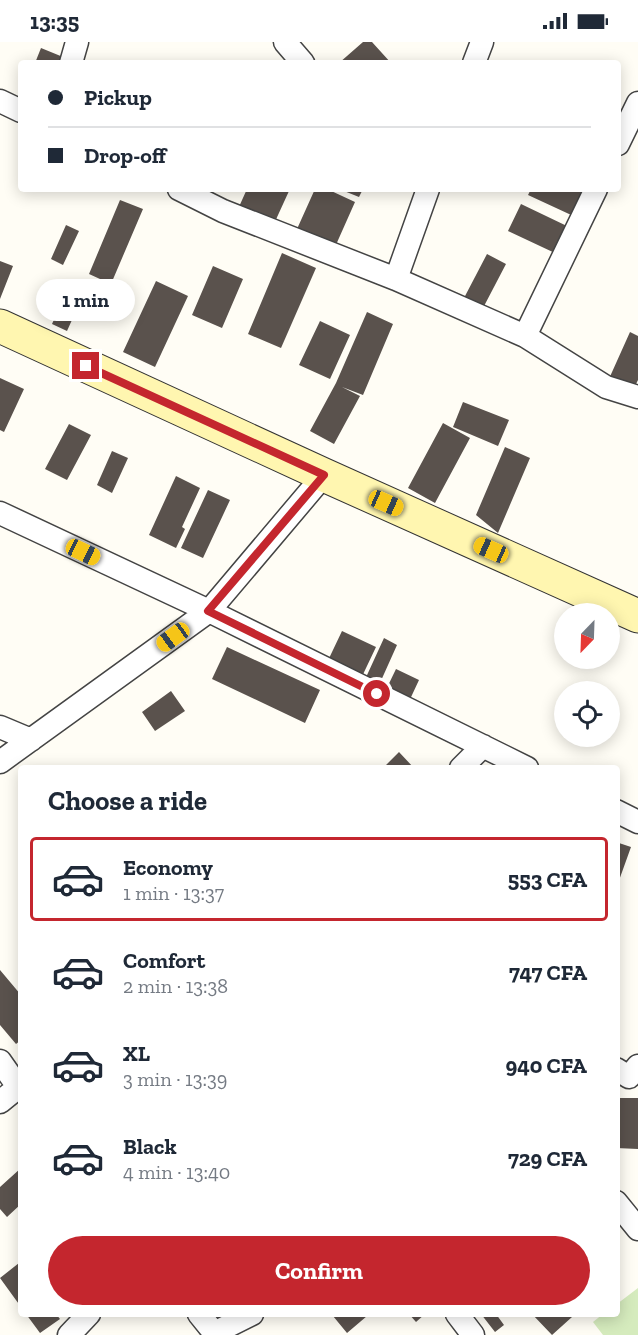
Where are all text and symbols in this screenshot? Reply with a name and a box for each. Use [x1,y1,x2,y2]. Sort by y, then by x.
text: 13:35 [30,8,79,35]
text: Pickup [84,84,152,111]
text: Drop-off [84,142,166,169]
callout: 1 min [36,279,136,321]
text: 1 min [62,288,109,312]
route end [72,352,99,379]
car [366,487,406,519]
car [471,534,511,566]
car [63,536,103,568]
north arrow [554,603,620,669]
map controls [554,603,620,747]
car [153,619,193,655]
route start [363,680,390,707]
button: locate [554,681,620,747]
text: Choose a ride [48,785,207,817]
icon: car [51,852,105,906]
text: Economy [123,854,213,881]
text: 553 CFA [508,866,587,893]
text: 1 min · 13:37 [123,881,224,905]
icon: car [51,945,105,999]
text: Comfort [123,947,205,974]
text: 747 CFA [509,959,587,986]
text: 2 min · 13:38 [123,974,228,998]
icon: car [51,1038,105,1092]
text: XL [123,1040,150,1067]
text: 940 CFA [505,1052,587,1079]
text: 3 min · 13:39 [123,1067,227,1091]
icon: car [51,1131,105,1185]
text: Black [123,1133,177,1160]
text: 729 CFA [508,1145,587,1172]
text: 4 min · 13:40 [123,1160,230,1184]
button: Confirm [48,1236,590,1305]

